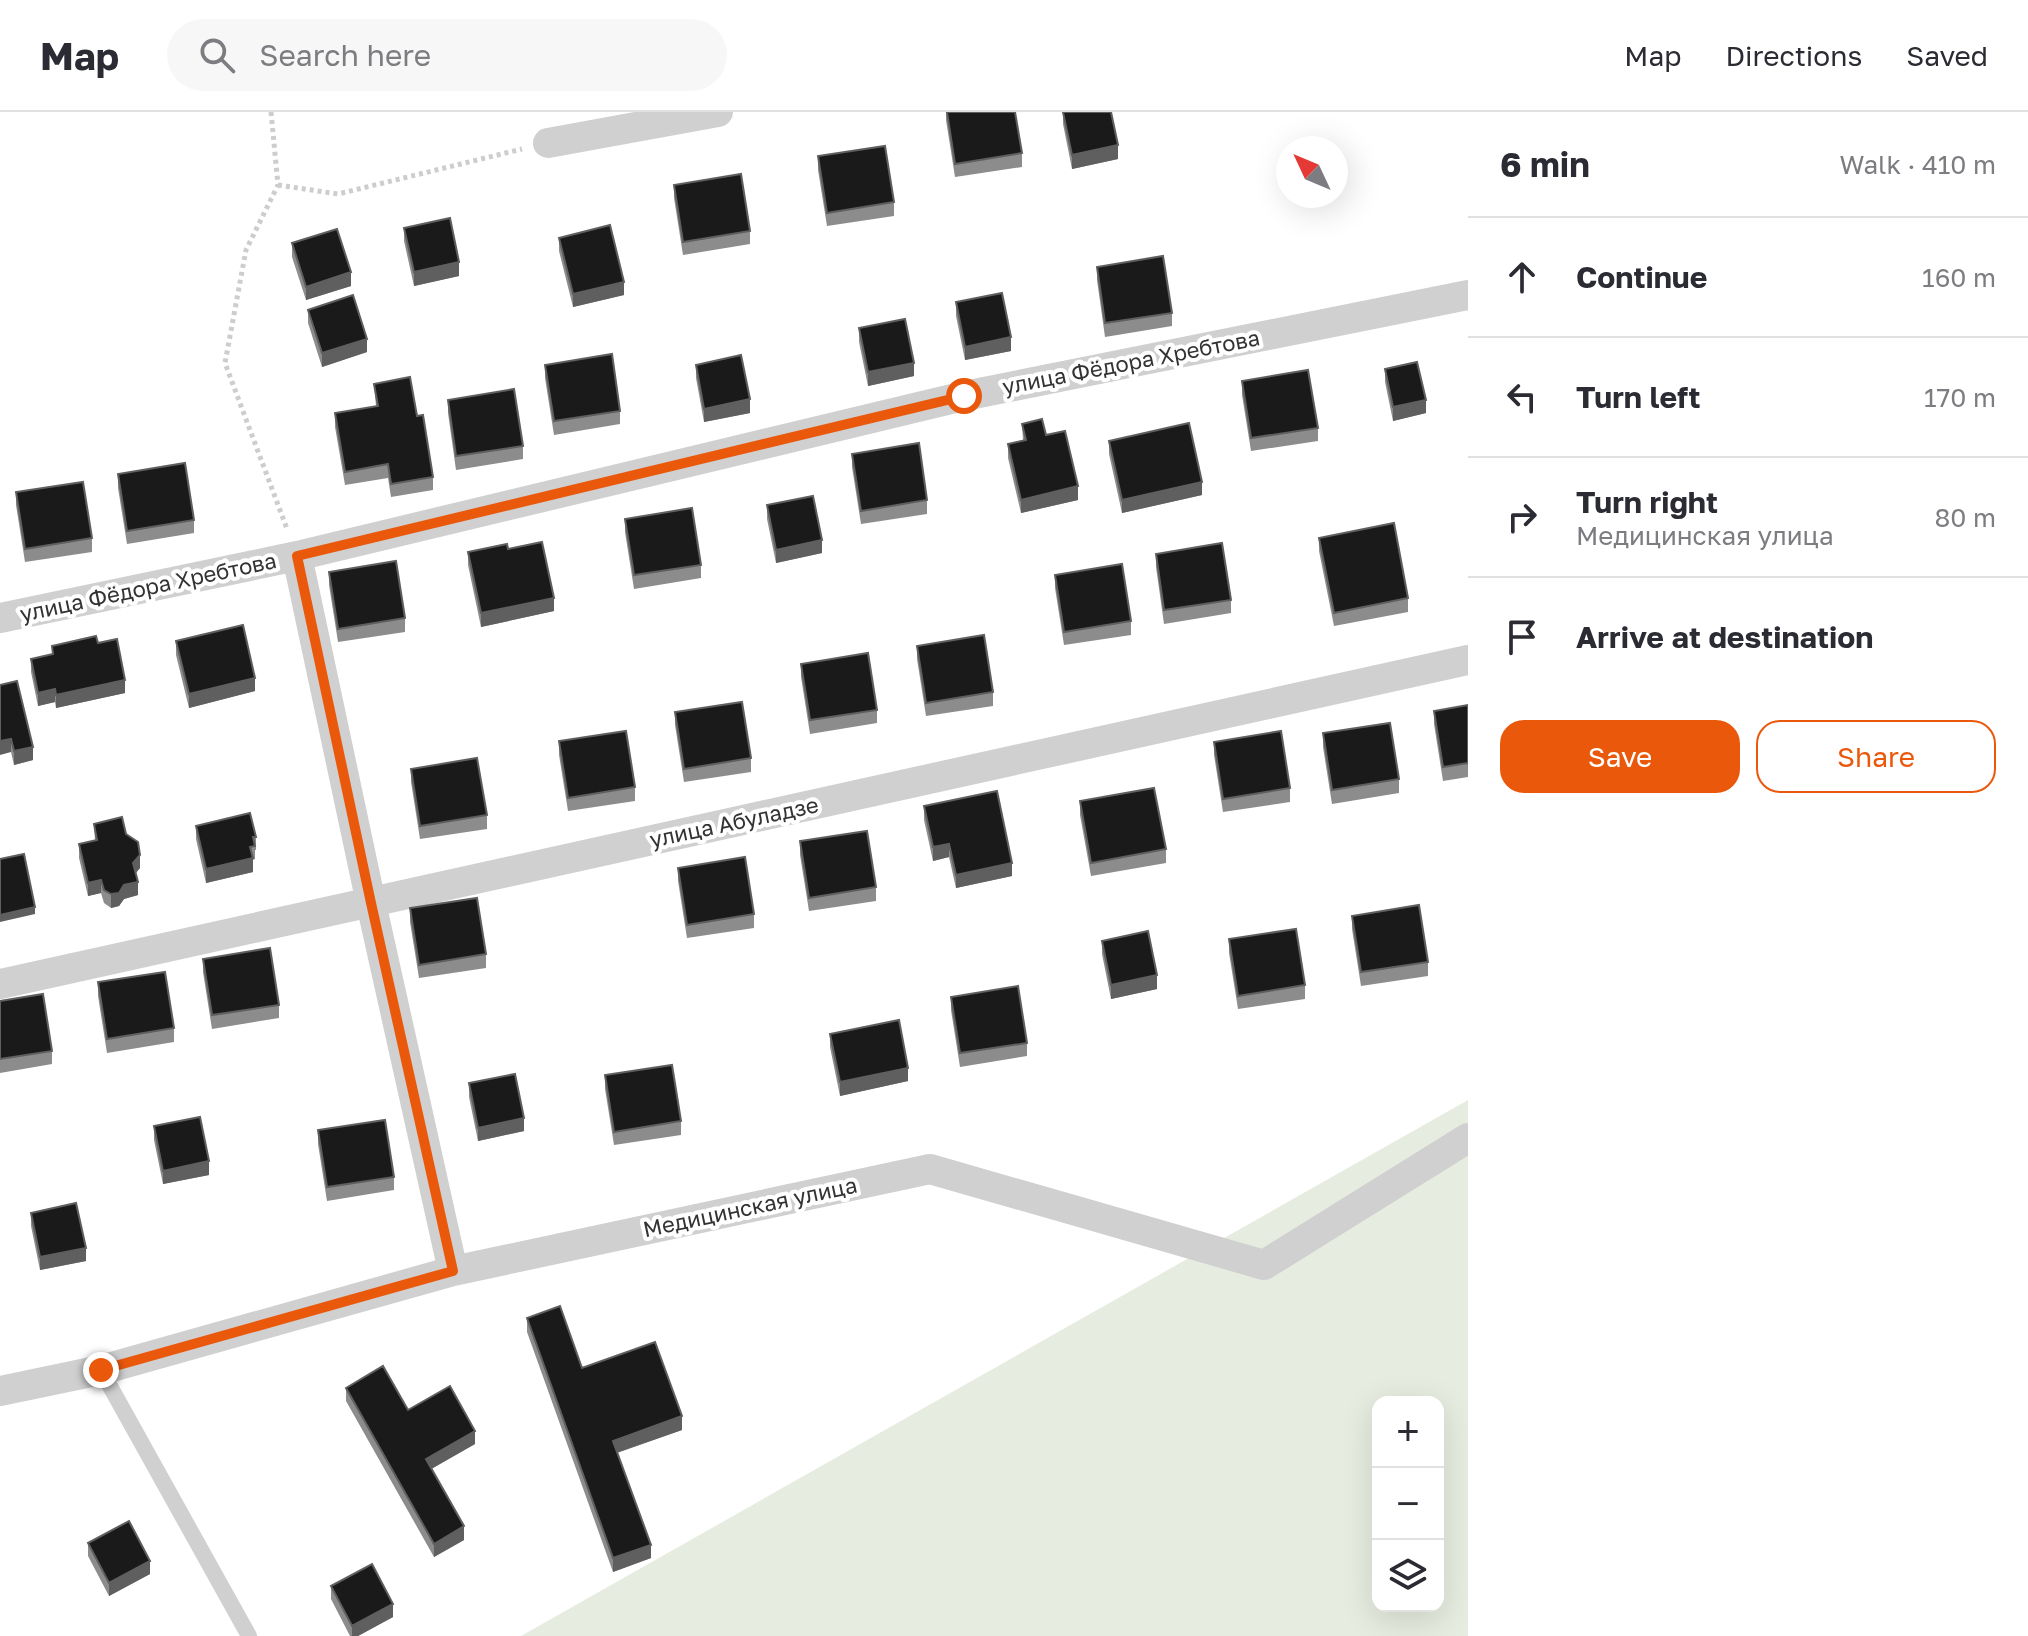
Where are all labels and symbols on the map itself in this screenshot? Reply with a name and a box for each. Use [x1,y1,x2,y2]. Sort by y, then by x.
north arrow [1276,136,1348,208]
street label: улица Фёдора Хребтова [1000,323,1262,400]
route start [946,378,982,414]
street label: улица Фёдора Хребтова [17,546,279,627]
street label: улица Абуладзе [647,790,821,853]
street label: Медицинская улица [640,1171,859,1242]
route end [83,1352,119,1388]

